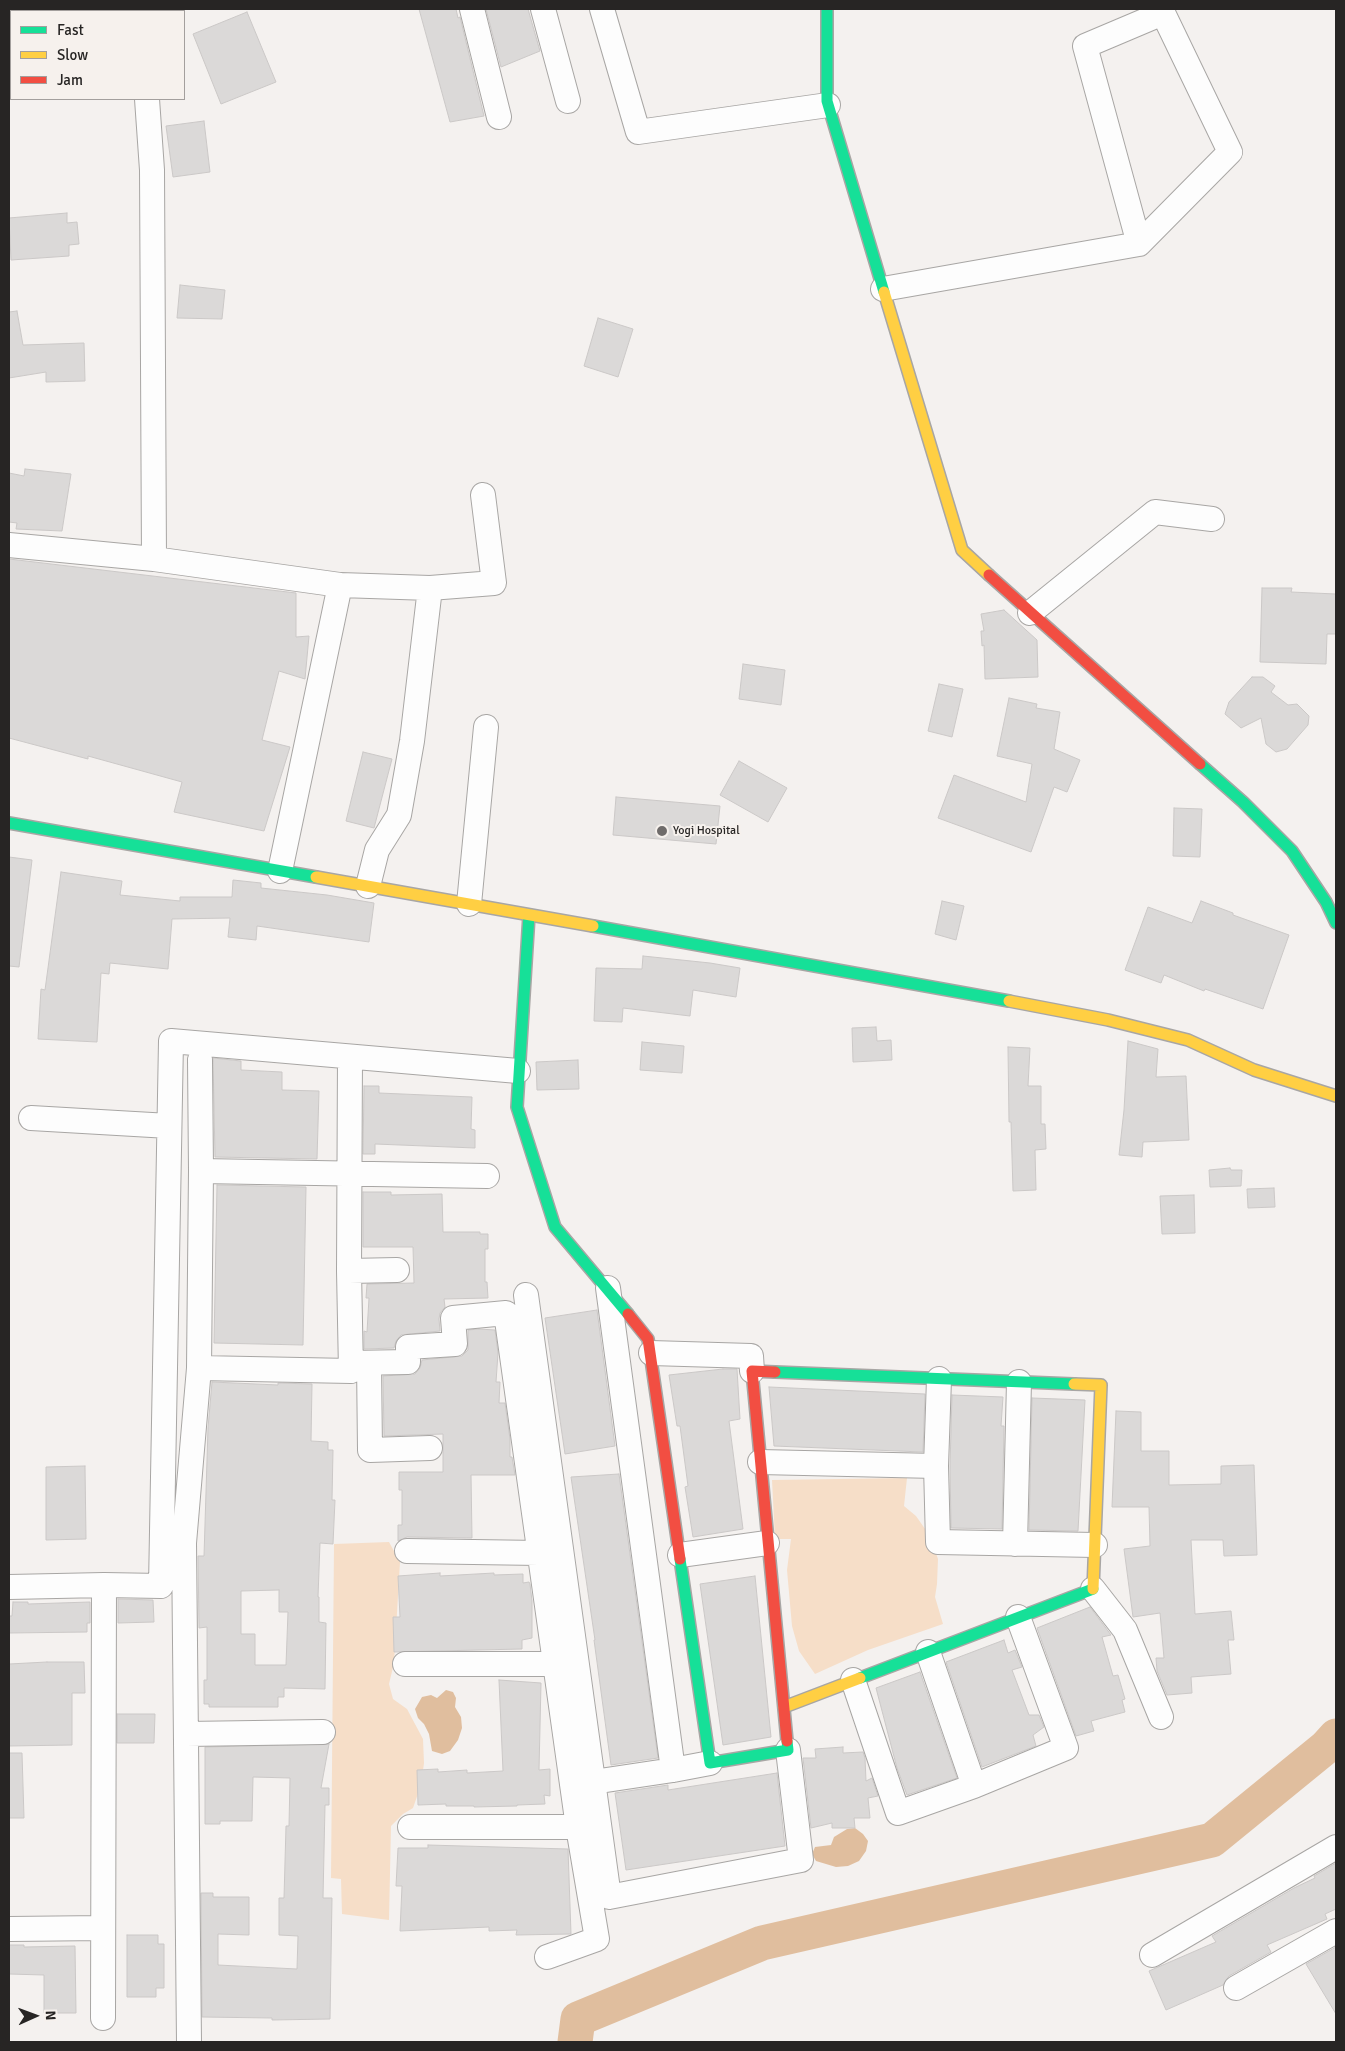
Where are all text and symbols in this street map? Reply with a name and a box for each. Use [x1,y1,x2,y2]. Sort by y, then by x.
legend [10,10,185,100]
text: Fast [57,21,84,39]
text: Slow [57,46,88,64]
text: Jam [57,71,83,89]
marker: Yogi Hospital [655,824,669,838]
place label: Yogi Hospital [673,824,740,838]
north arrow [10,1991,60,2041]
text: N [42,2010,59,2021]

